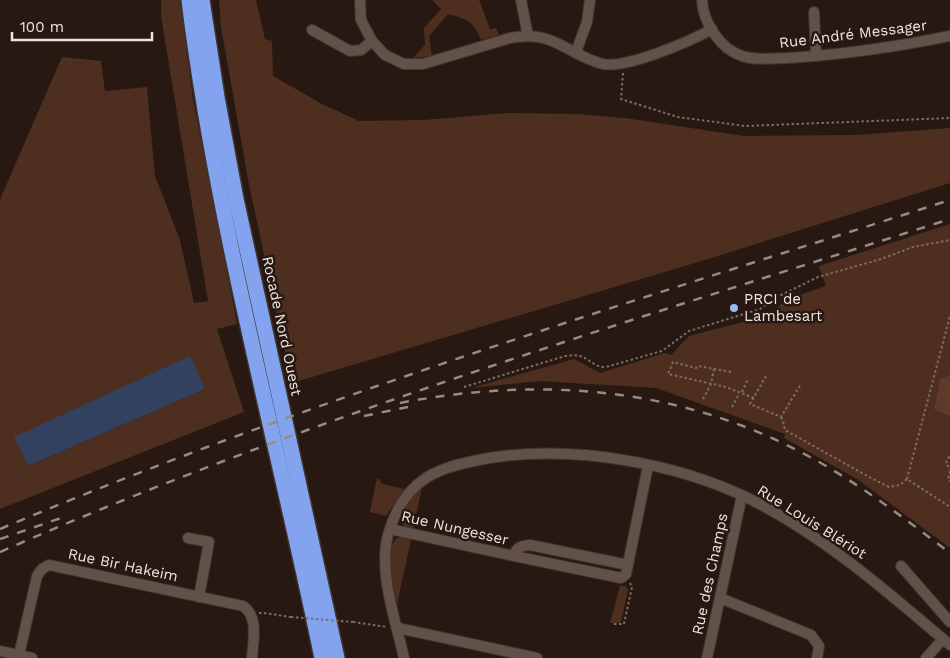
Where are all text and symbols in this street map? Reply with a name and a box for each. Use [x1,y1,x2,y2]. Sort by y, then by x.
scale bar [12,10,152,42]
street label: Rue André Messager [778,16,928,52]
text: 100 m [20,18,64,36]
street label: Rocade Nord Ouest [258,254,306,398]
place label: PRCI de Lambesart [744,290,823,325]
marker: PRCI de Lambesart [728,302,740,314]
street label: Rue Louis Blériot [754,481,870,563]
street label: Rue Nungesser [400,507,510,549]
street label: Rue des Champs [688,512,732,636]
street label: Rue Bir Hakeim [66,545,180,585]

